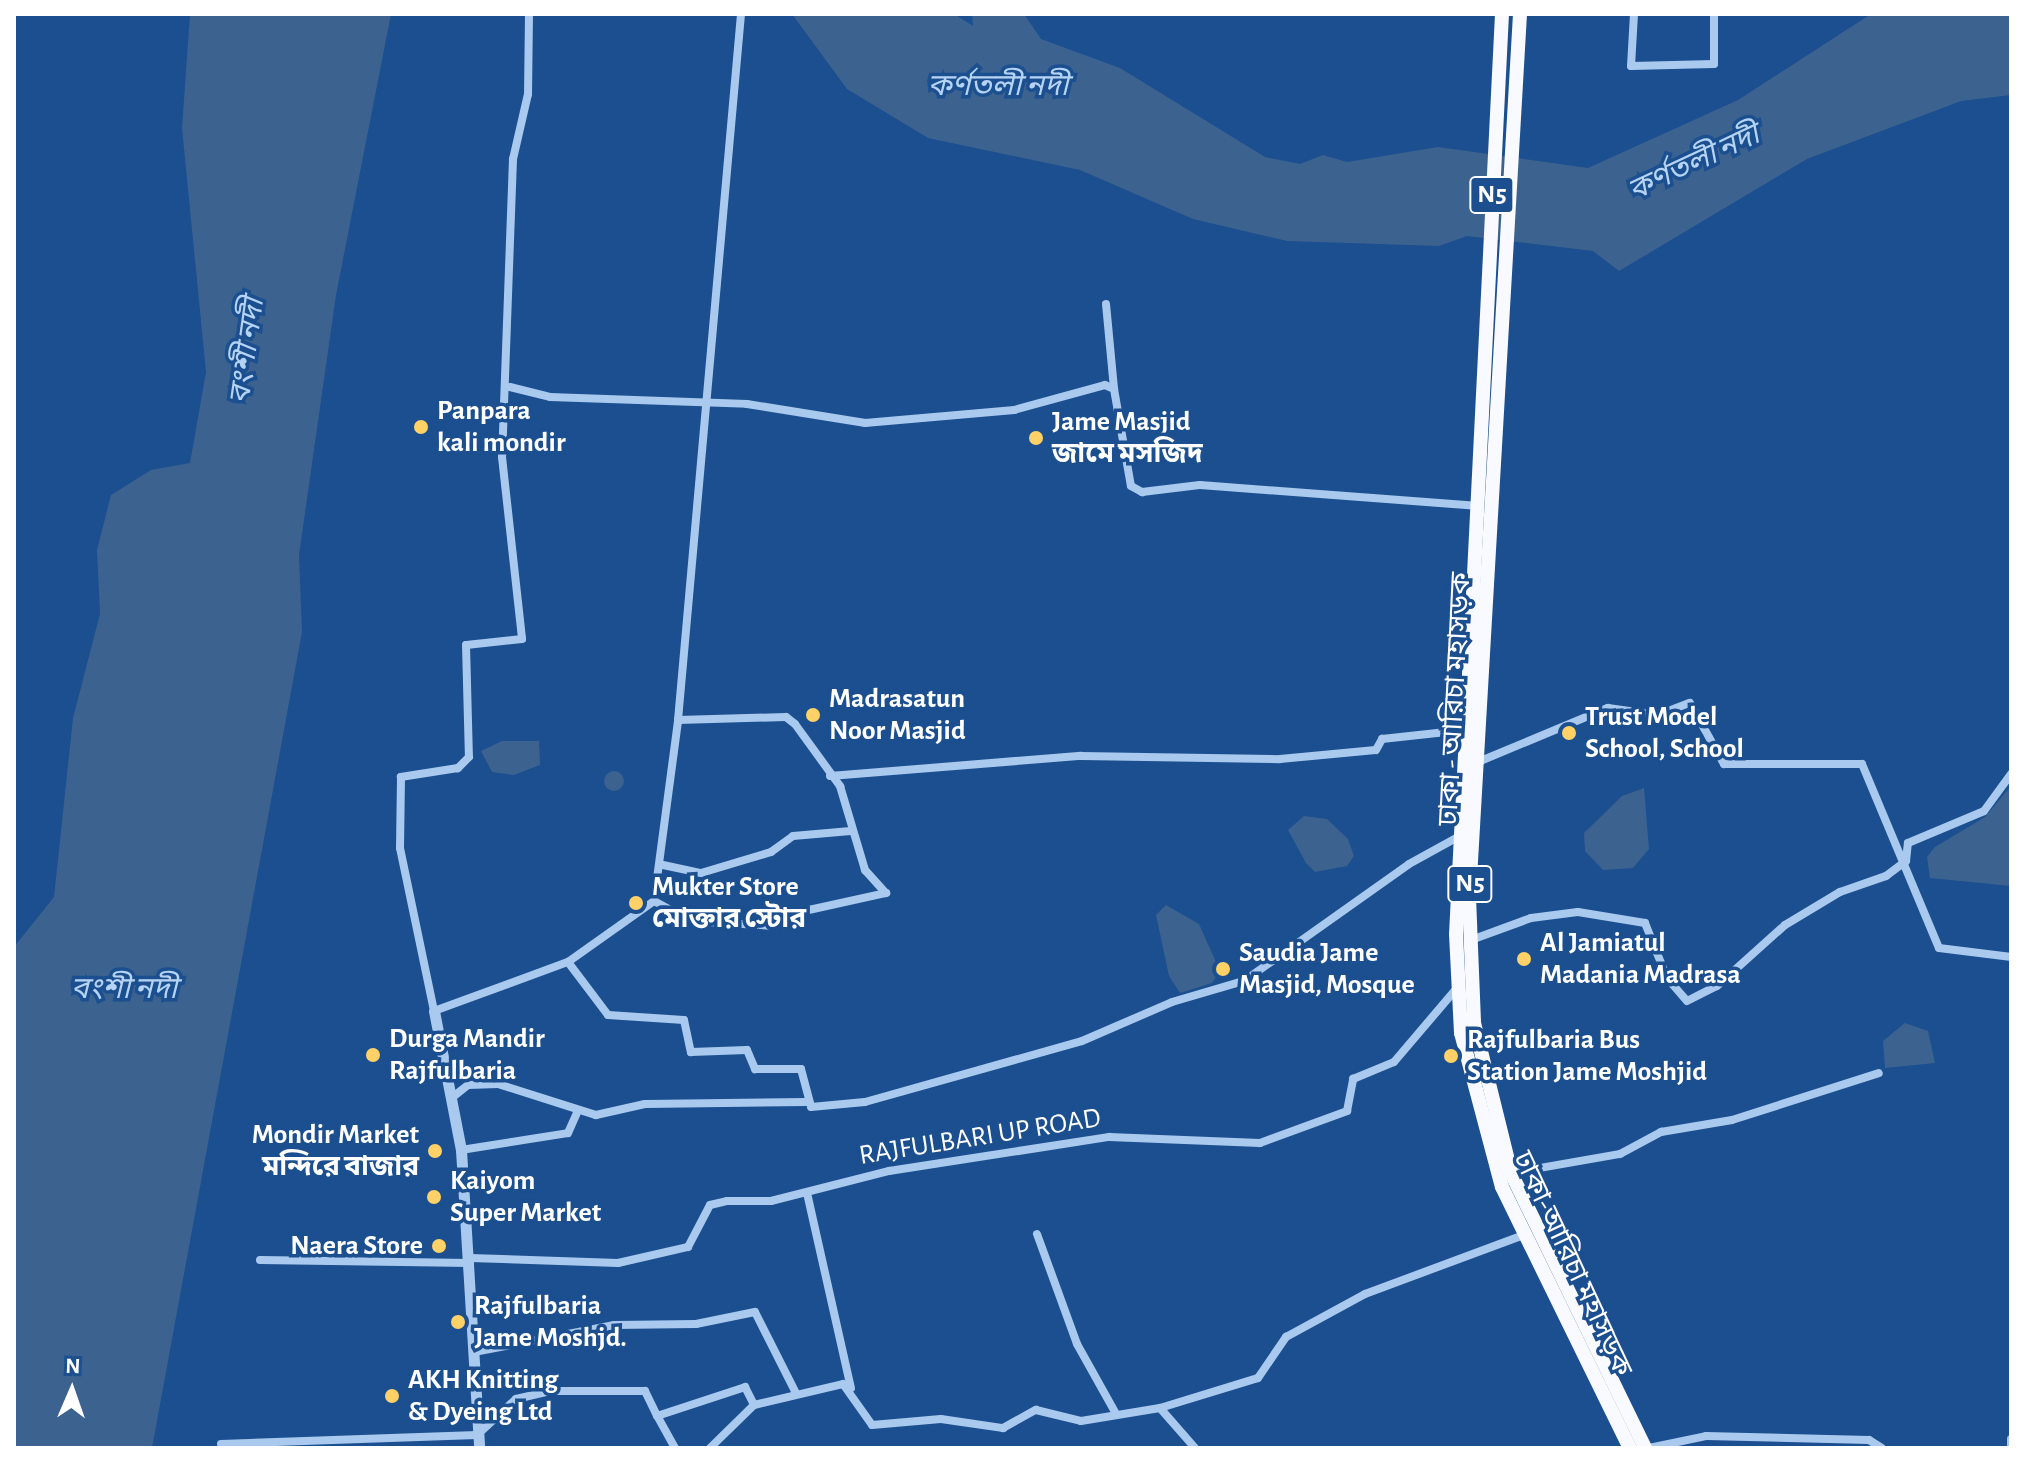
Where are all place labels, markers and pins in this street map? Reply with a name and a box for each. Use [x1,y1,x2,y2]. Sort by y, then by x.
place label: Panpara kali mondir [437,394,566,460]
place label: Jame Masjid জামে মসজিদ [1052,405,1203,471]
marker: Panpara kali mondir [412,418,430,436]
marker: Jame Masjid জামে মসজিদ [1027,429,1045,447]
place label: Madrasatun Noor Masjid [829,682,966,748]
place label: Trust Model School, School [1585,700,1744,766]
marker: Madrasatun Noor Masjid [804,706,822,724]
marker: Trust Model School, School [1560,724,1578,742]
place label: Mukter Store মোক্তার স্টোর [652,870,806,936]
marker: Mukter Store মোক্তার স্টোর [627,894,645,912]
place label: Al Jamiatul Madania Madrasa [1540,926,1741,992]
place label: Saudia Jame Masjid, Mosque [1239,936,1415,1002]
marker: Al Jamiatul Madania Madrasa [1515,950,1533,968]
marker: Saudia Jame Masjid, Mosque [1214,960,1232,978]
place label: Durga Mandir Rajfulbaria [389,1022,545,1088]
place label: Rajfulbaria Bus Station Jame Moshjid [1467,1023,1707,1089]
marker: Durga Mandir Rajfulbaria [364,1046,382,1064]
marker: Rajfulbaria Bus Station Jame Moshjid [1442,1047,1460,1065]
place label: Mondir Market মন্দিরে বাজার [252,1118,419,1184]
marker: Mondir Market মন্দিরে বাজার [426,1142,444,1160]
place label: Kaiyom Super Market [450,1164,601,1230]
marker: Kaiyom Super Market [425,1188,443,1206]
place label: Naera Store [290,1229,423,1263]
marker: Naera Store [430,1237,448,1255]
place label: Rajfulbaria Jame Moshjd. [474,1289,627,1355]
marker: Rajfulbaria Jame Moshjd. [449,1313,467,1331]
place label: AKH Knitting & Dyeing Ltd [408,1363,558,1429]
marker: AKH Knitting & Dyeing Ltd [383,1387,401,1405]

